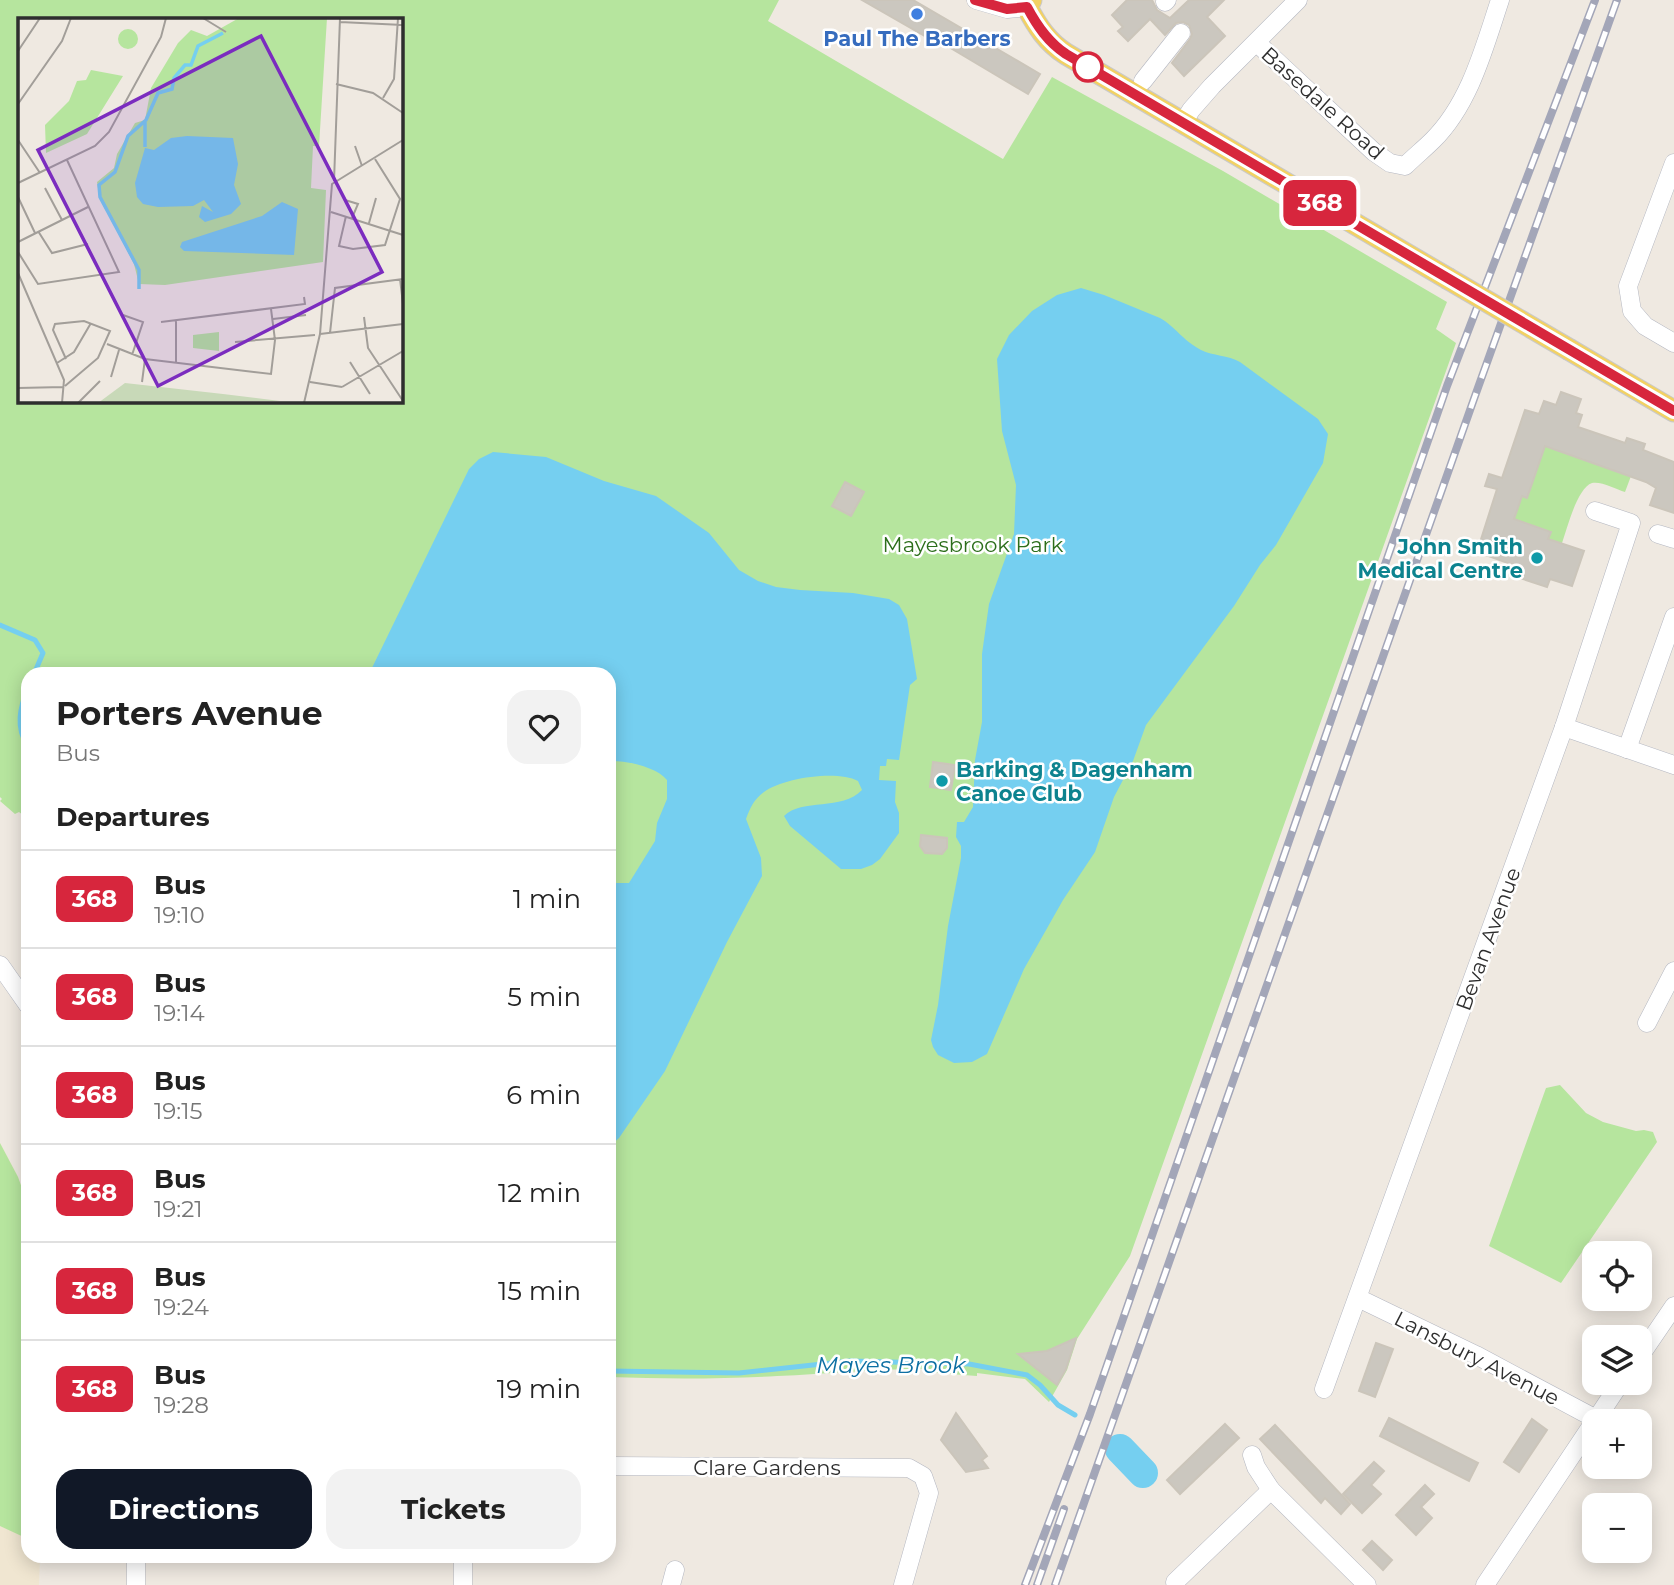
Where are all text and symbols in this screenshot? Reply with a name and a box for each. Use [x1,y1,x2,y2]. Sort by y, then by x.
marker: Paul The Barbers [909,6,925,22]
inset map [18,18,402,402]
place label: Paul The Barbers [823,26,1011,51]
street label: Basedale Road [1256,41,1390,165]
unlabelled marker [1073,52,1103,82]
line badge: 368 [1280,180,1360,226]
text: 368 [1297,188,1343,217]
park label: Mayesbrook Park [883,532,1064,557]
place label: John Smith Medical Centre [1357,534,1523,583]
marker: John Smith Medical Centre [1529,550,1545,566]
button: heart [507,690,581,764]
text: Porters Avenue [56,693,323,733]
text: Bus [56,739,100,767]
place label: Barking & Dagenham Canoe Club [956,757,1193,806]
marker: Barking & Dagenham Canoe Club [934,773,950,789]
text: Departures [56,801,210,833]
street label: Bevan Avenue [1450,864,1526,1014]
text: Bus [154,869,206,901]
text: 1 min [513,883,581,915]
text: 368 [72,884,117,913]
text: 19:10 [154,901,205,929]
text: Bus [154,967,206,999]
text: 5 min [507,981,581,1013]
text: 368 [72,982,117,1011]
text: 19:14 [154,999,205,1027]
text: Bus [154,1065,206,1097]
text: 6 min [506,1079,581,1111]
text: 368 [72,1080,117,1109]
text: 19:15 [154,1097,203,1125]
text: Bus [154,1163,206,1195]
text: 12 min [498,1177,581,1209]
text: 368 [72,1178,117,1207]
text: 19:21 [154,1195,203,1223]
map controls [1582,1241,1652,1563]
button: locate [1582,1241,1652,1311]
text: Bus [154,1261,206,1293]
text: 15 min [498,1275,581,1307]
text: 368 [72,1276,117,1305]
text: 19:24 [154,1293,209,1321]
street label: Lansbury Avenue [1390,1306,1564,1410]
button: layers [1582,1325,1652,1395]
water label: Mayes Brook [816,1351,967,1379]
text: Bus [154,1359,206,1391]
text: 19 min [497,1373,581,1405]
text: 368 [72,1374,117,1403]
text: 19:28 [154,1391,209,1419]
button: + [1582,1409,1652,1479]
street label: Clare Gardens [693,1455,841,1480]
button: Directions [56,1469,312,1549]
button: Tickets [326,1469,581,1549]
button: − [1582,1493,1652,1563]

